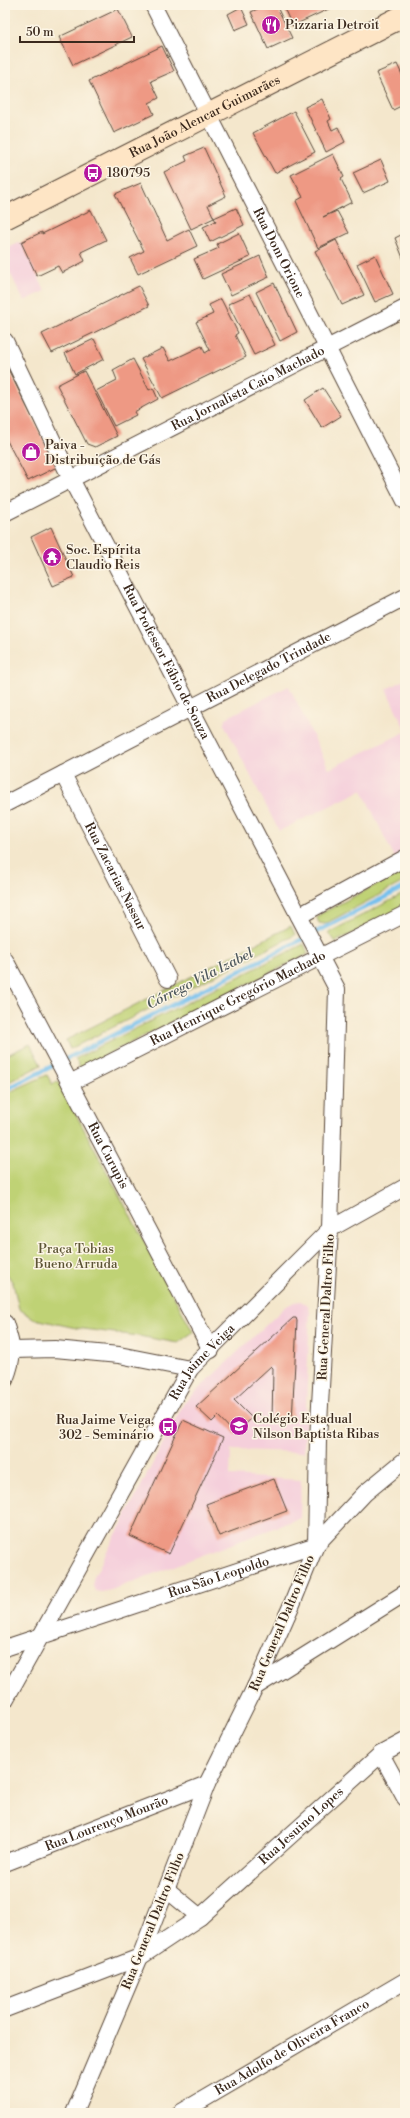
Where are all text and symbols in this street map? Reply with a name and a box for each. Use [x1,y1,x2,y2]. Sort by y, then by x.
restaurant icon: Pizzaria Detroit [260,14,282,36]
place label: Pizzaria Detroit [285,17,380,33]
scale bar [20,18,134,44]
text: 50 m [26,25,54,40]
street label: Rua João Alencar Guimarães [126,71,283,162]
bus stop icon: 180795 [82,162,104,184]
place label: 180795 [107,165,150,181]
street label: Rua Dom Orione [249,205,309,301]
street label: Rua Jornalista Caio Machado [169,343,327,434]
place label: Paiva - Distribuição de Gás [45,437,161,468]
shop icon: Paiva - Distribuição de Gás [20,441,42,463]
place label: Soc. Espírita Claudio Reis [66,542,141,573]
temple icon: Soc. Espírita Claudio Reis [41,546,63,568]
street label: Rua Professor Fábio de Souza [119,581,214,742]
street label: Rua Delegado Trindade [204,628,334,706]
street label: Rua Zacarias Nassur [81,820,150,934]
water label: Córrego Vila Izabel [144,944,257,1014]
street label: Rua Henrique Gregório Machado [147,947,328,1049]
street label: Rua Curupis [84,1119,132,1192]
street label: Rua General Daltro Filho [314,1233,338,1381]
park label: Praça Tobias Bueno Arruda [34,1241,118,1272]
street label: Rua Jaime Veiga [166,1320,239,1403]
place label: Colégio Estadual Nilson Baptista Ribas [253,1411,379,1442]
place label: Rua Jaime Veiga, 302 - Seminário [56,1412,154,1443]
school or university icon: Colégio Estadual Nilson Baptista Ribas [228,1415,250,1437]
bus stop icon: Rua Jaime Veiga, 302 - Seminário [157,1416,179,1438]
street label: Rua General Daltro Filho [246,1552,318,1694]
street label: Rua São Leopoldo [166,1553,271,1601]
street label: Rua Jesuino Lopes [255,1783,347,1868]
street label: Rua Lourenço Mourão [43,1792,170,1855]
street label: Rua General Daltro Filho [118,1850,188,1992]
street label: Rua Adolfo de Oliveira Franco [212,1996,372,2099]

